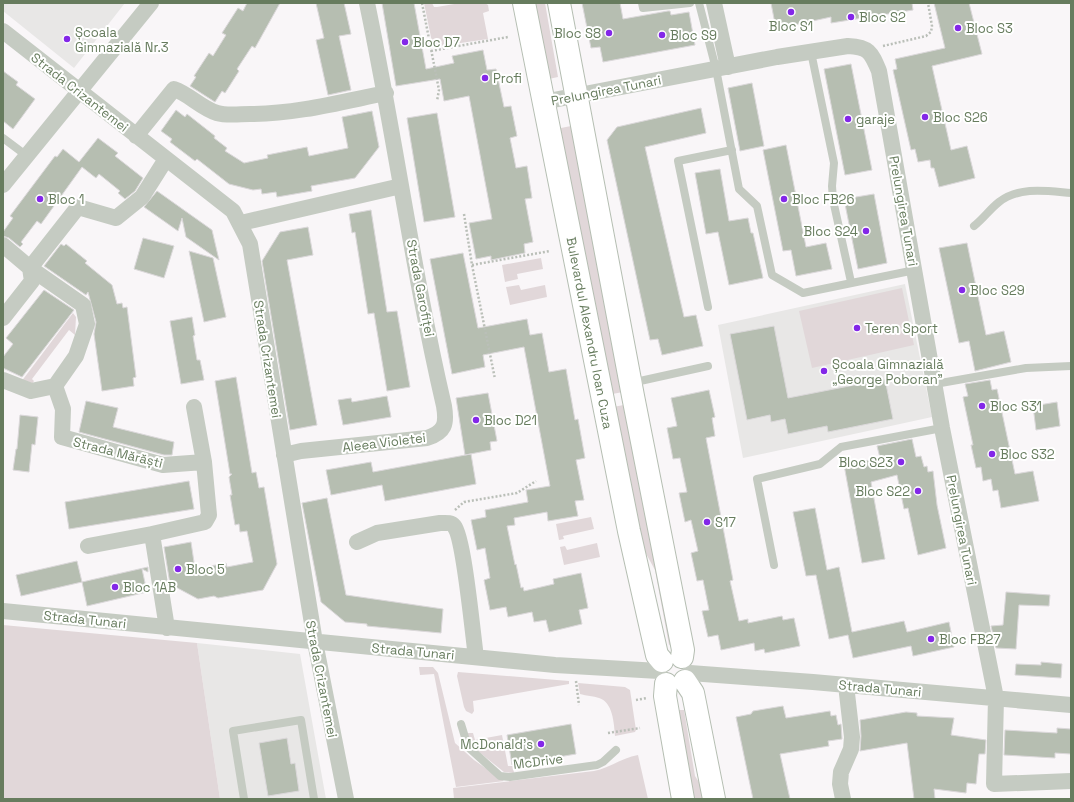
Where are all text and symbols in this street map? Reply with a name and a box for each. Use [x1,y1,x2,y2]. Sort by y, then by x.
marker: Bloc S1 [786,7,796,17]
place label: Bloc S2 [859,9,906,26]
marker: Bloc S2 [846,12,856,22]
place label: Bloc S1 [769,18,813,35]
place label: Bloc S3 [966,20,1013,37]
marker: Bloc S3 [953,23,963,33]
place label: Școala Gimnazială Nr.3 [75,24,169,56]
place label: Bloc S8 [554,25,601,42]
place label: Bloc S9 [670,27,717,44]
marker: Bloc S8 [604,28,614,38]
marker: Bloc S9 [657,30,667,40]
marker: Școala Gimnazială Nr.3 [62,34,72,44]
place label: Bloc D7 [413,34,460,51]
marker: Bloc D7 [400,37,410,47]
street label: Strada Crizantemei [28,49,132,136]
place label: Profi [493,70,522,87]
street label: Prelungirea Tunari [550,71,663,110]
marker: Profi [480,73,490,83]
place label: Bloc S26 [933,109,988,126]
place label: garaje [856,111,895,128]
marker: Bloc S26 [920,112,930,122]
marker: garaje [843,114,853,124]
street label: Prelungirea Tunari [885,155,922,268]
place label: Bloc 1 [48,191,84,208]
place label: Bloc FB26 [792,191,854,208]
marker: Bloc 1 [35,194,45,204]
marker: Bloc FB26 [779,194,789,204]
place label: Bloc S24 [804,223,858,240]
marker: Bloc S24 [861,226,871,236]
street label: Bulevardul Alexandru Ioan Cuza [563,236,617,431]
street label: Strada Garofiței [403,238,438,338]
place label: Bloc S29 [970,282,1025,299]
marker: Bloc S29 [957,285,967,295]
street label: Strada Crizantemei [250,299,285,419]
place label: Teren Sport [865,320,938,337]
marker: Teren Sport [852,323,862,333]
place label: Școala Gimnazială „George Poboran” [832,356,944,388]
marker: Școala Gimnazială „George Poboran” [819,366,829,376]
place label: Bloc S31 [990,398,1042,415]
marker: Bloc S31 [977,401,987,411]
place label: Bloc D21 [484,412,537,429]
marker: Bloc D21 [471,415,481,425]
street label: Aleea Violetei [341,429,427,456]
street label: Strada Mărăști [71,433,164,472]
place label: Bloc S32 [1000,446,1055,463]
marker: Bloc S32 [987,449,997,459]
place label: Bloc S23 [838,454,893,471]
marker: Bloc S23 [896,457,906,467]
street label: Prelungirea Tunari [942,474,981,587]
place label: Bloc S22 [855,483,910,500]
marker: Bloc S22 [913,486,923,496]
place label: S17 [715,514,736,531]
marker: S17 [702,517,712,527]
place label: Bloc 5 [186,561,225,578]
marker: Bloc 5 [173,564,183,574]
place label: Bloc 1AB [123,579,176,596]
marker: Bloc 1AB [110,582,120,592]
street label: Strada Tunari [43,607,127,632]
street label: Strada Crizantemei [302,619,341,739]
place label: Bloc FB27 [939,631,1001,648]
marker: Bloc FB27 [926,634,936,644]
street label: Strada Tunari [371,639,455,664]
street label: Strada Tunari [838,676,922,701]
place label: McDonald's [460,736,533,753]
marker: McDonald's [536,739,546,749]
street label: McDrive [512,750,564,773]

